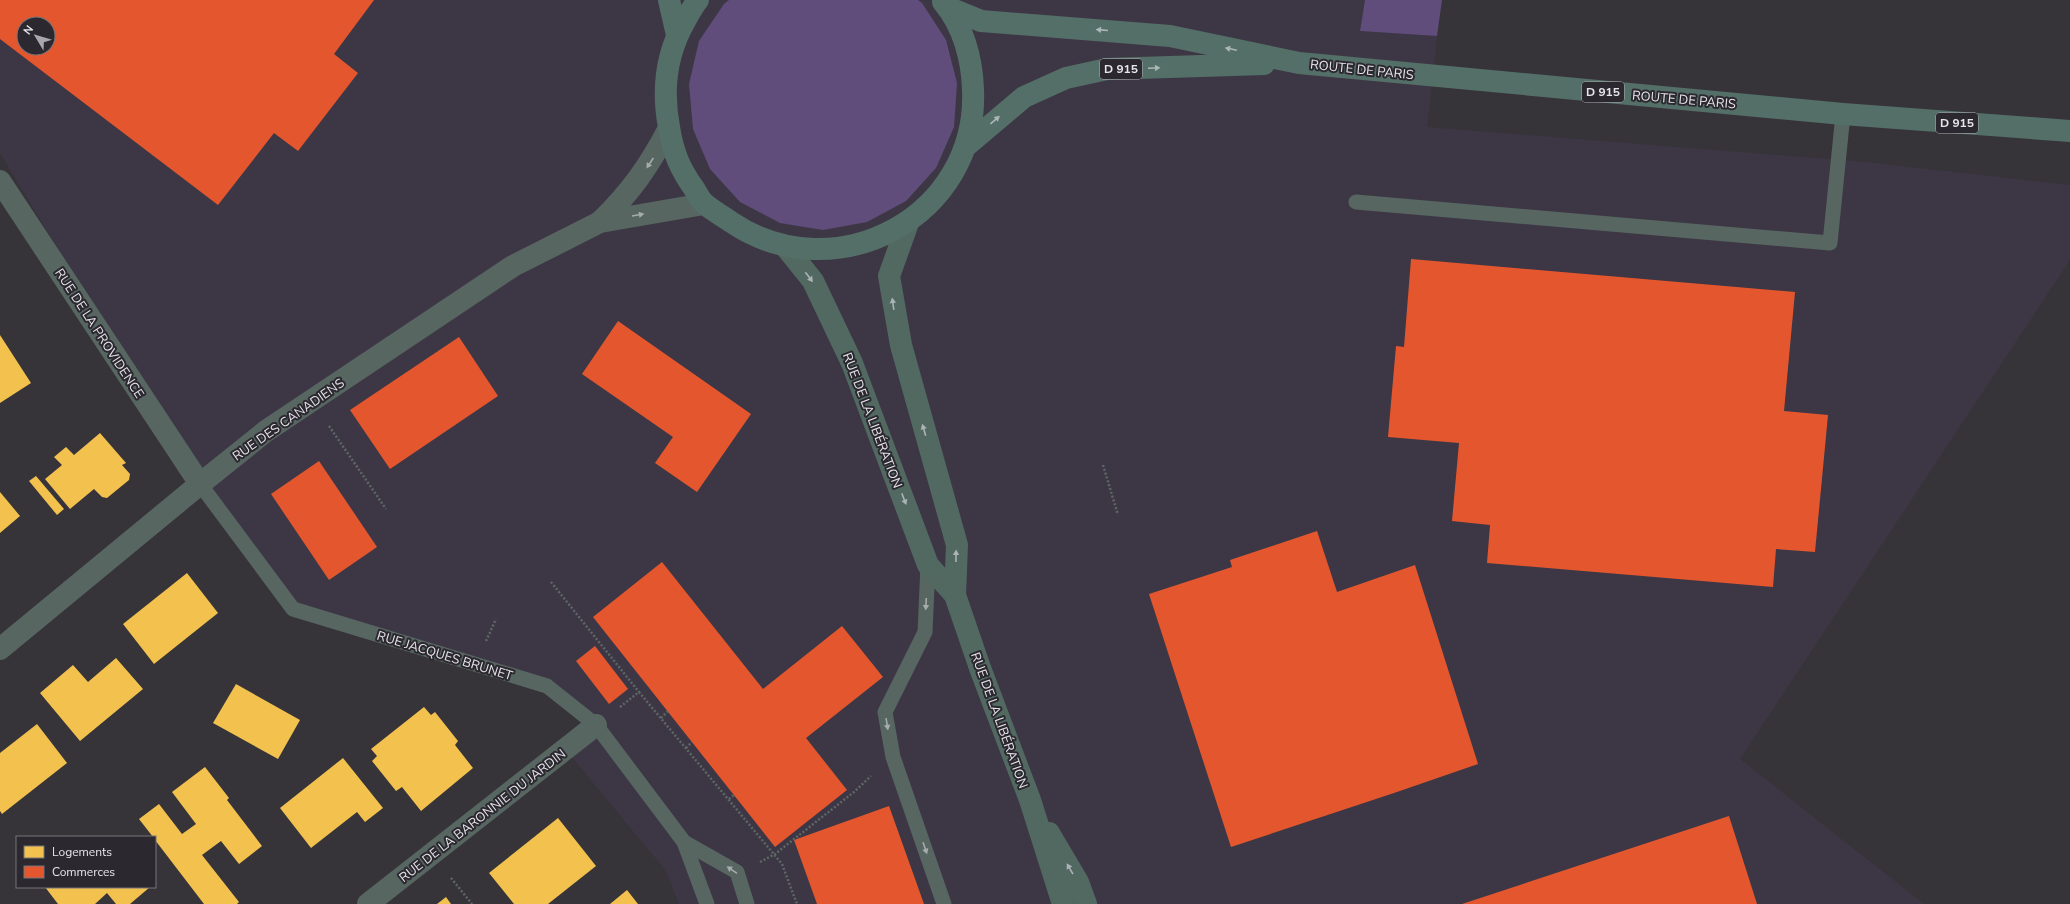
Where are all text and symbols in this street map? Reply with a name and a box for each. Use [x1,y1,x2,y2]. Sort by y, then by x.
north arrow [16,16,56,56]
text: N [20,22,37,38]
one-way arrow [1096,27,1108,34]
one-way arrow [1224,45,1237,51]
street label: ROUTE DE PARIS [1309,56,1415,84]
road number: D 915 [1100,59,1142,79]
one-way arrow [1148,65,1161,71]
road number: D 915 [1582,82,1624,102]
street label: ROUTE DE PARIS [1631,86,1737,114]
road number: D 915 [1936,113,1978,133]
one-way arrow [990,115,1000,124]
one-way arrow [646,157,654,168]
one-way arrow [632,211,644,217]
street label: RUE DE LA PROVIDENCE [50,265,148,402]
one-way arrow [805,271,814,282]
one-way arrow [890,298,896,310]
street label: RUE DE LA LIBÉRATION [838,350,907,491]
street label: RUE DES CANADIENS [229,374,348,465]
one-way arrow [921,424,927,436]
one-way arrow [901,494,907,506]
one-way arrow [953,550,960,562]
one-way arrow [923,598,930,610]
street label: RUE JACQUES BRUNET [375,627,515,685]
street label: RUE DE LA LIBÉRATION [966,649,1033,791]
one-way arrow [884,718,890,730]
street label: RUE DE LA BARONNIE DU JARDIN [396,745,570,887]
legend [16,836,156,888]
one-way arrow [922,842,928,854]
text: Logements [52,844,112,860]
one-way arrow [1067,863,1074,875]
text: Commerces [52,864,115,880]
one-way arrow [727,866,738,873]

